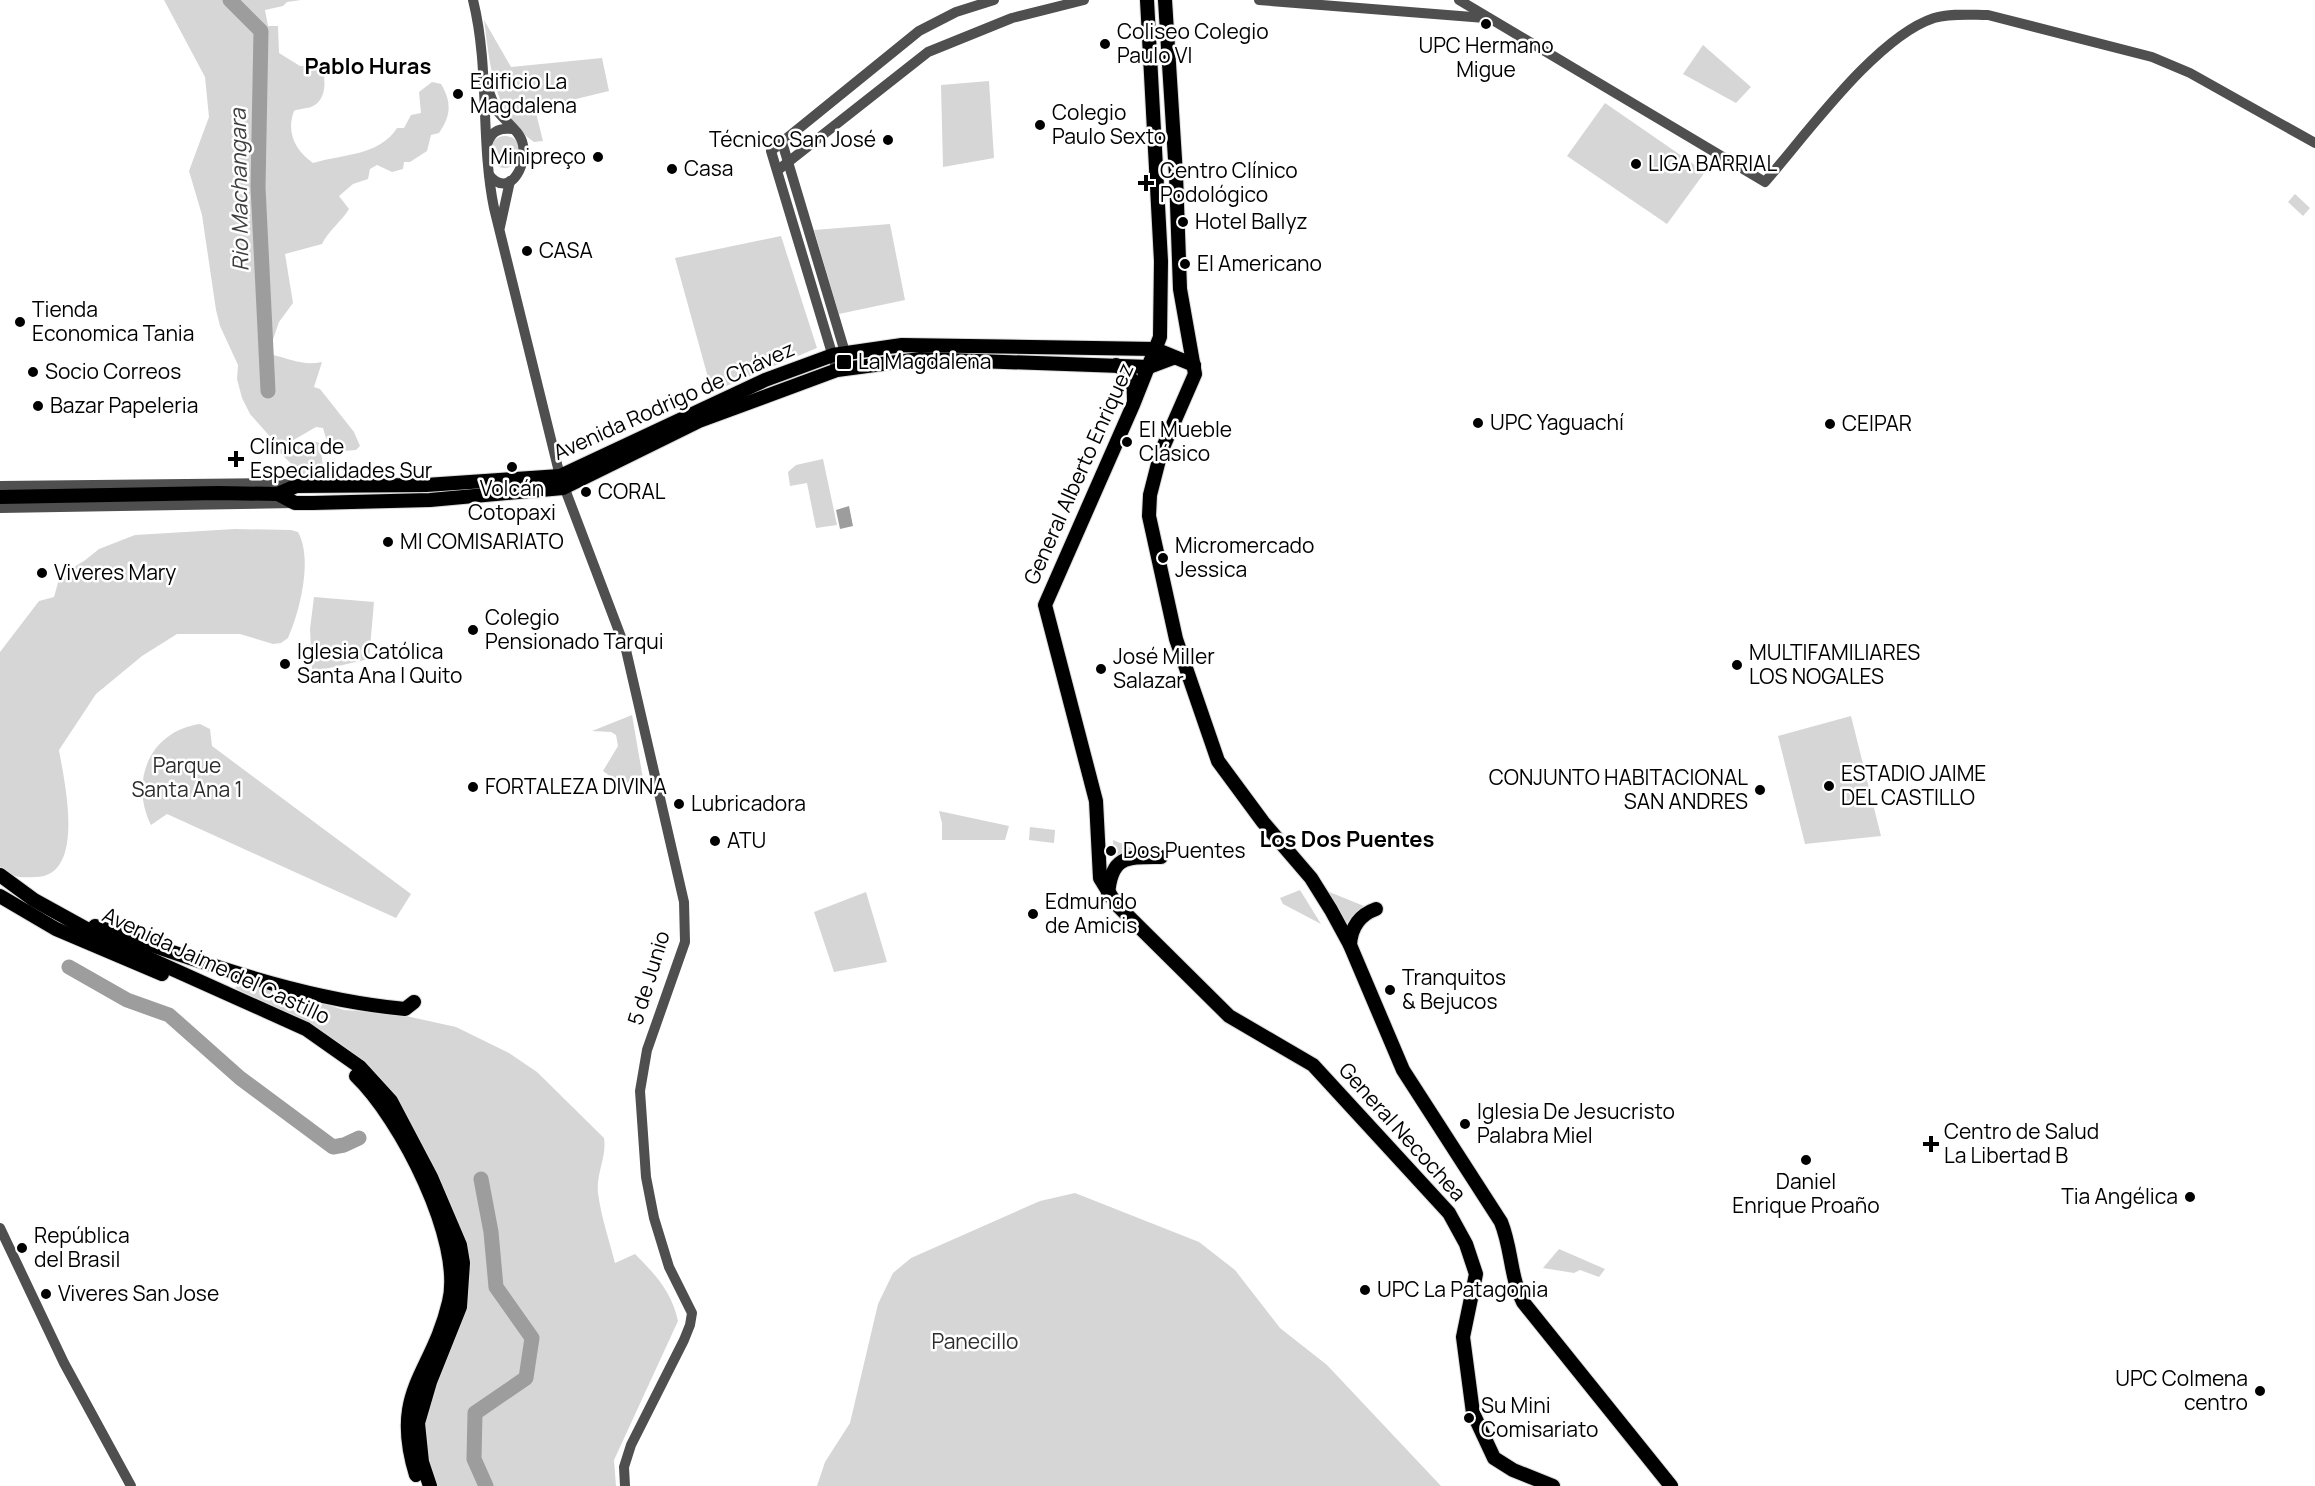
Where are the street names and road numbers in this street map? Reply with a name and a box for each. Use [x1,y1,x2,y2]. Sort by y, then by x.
street label: Avenida Rodrigo de Chávez [549,334,799,466]
street label: General Alberto Enriquez [1017,358,1140,589]
street label: Avenida Jaime del Castillo [98,900,335,1030]
street label: 5 de Junio [620,927,676,1028]
street label: General Necochea [1333,1056,1473,1207]

